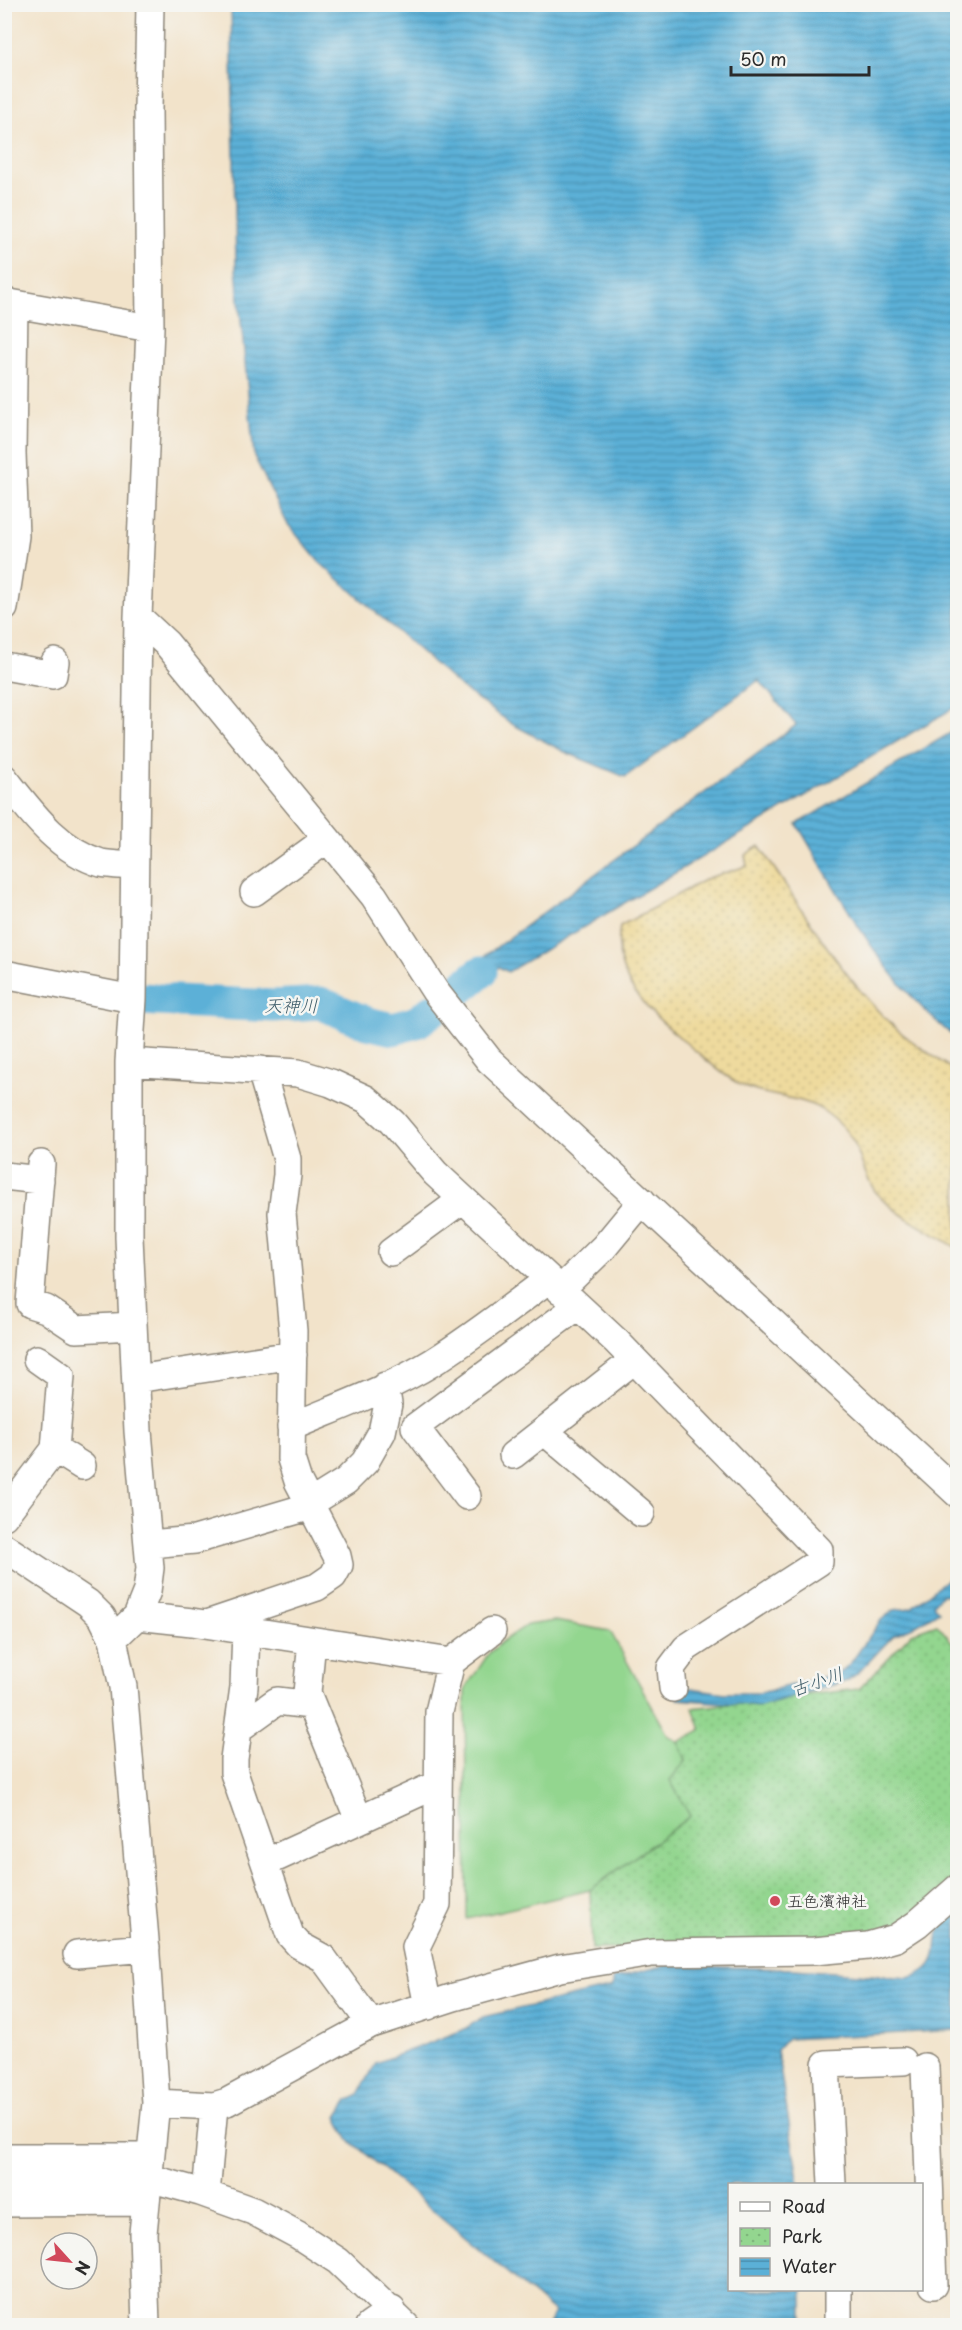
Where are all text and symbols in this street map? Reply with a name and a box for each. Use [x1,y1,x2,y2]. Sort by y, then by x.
scale bar [731,39,869,77]
text: 50 m [740,45,787,72]
water label: 天神川 [264,991,318,1018]
water label: 古小川 [787,1659,846,1702]
place label: 五色濱神社 [787,1888,867,1912]
marker: 五色濱神社 [768,1894,782,1908]
legend [728,2183,923,2291]
text: Road [782,2192,826,2219]
text: Park [782,2222,822,2249]
north arrow [39,2231,99,2291]
text: Water [782,2252,837,2279]
text: N [70,2257,97,2279]

